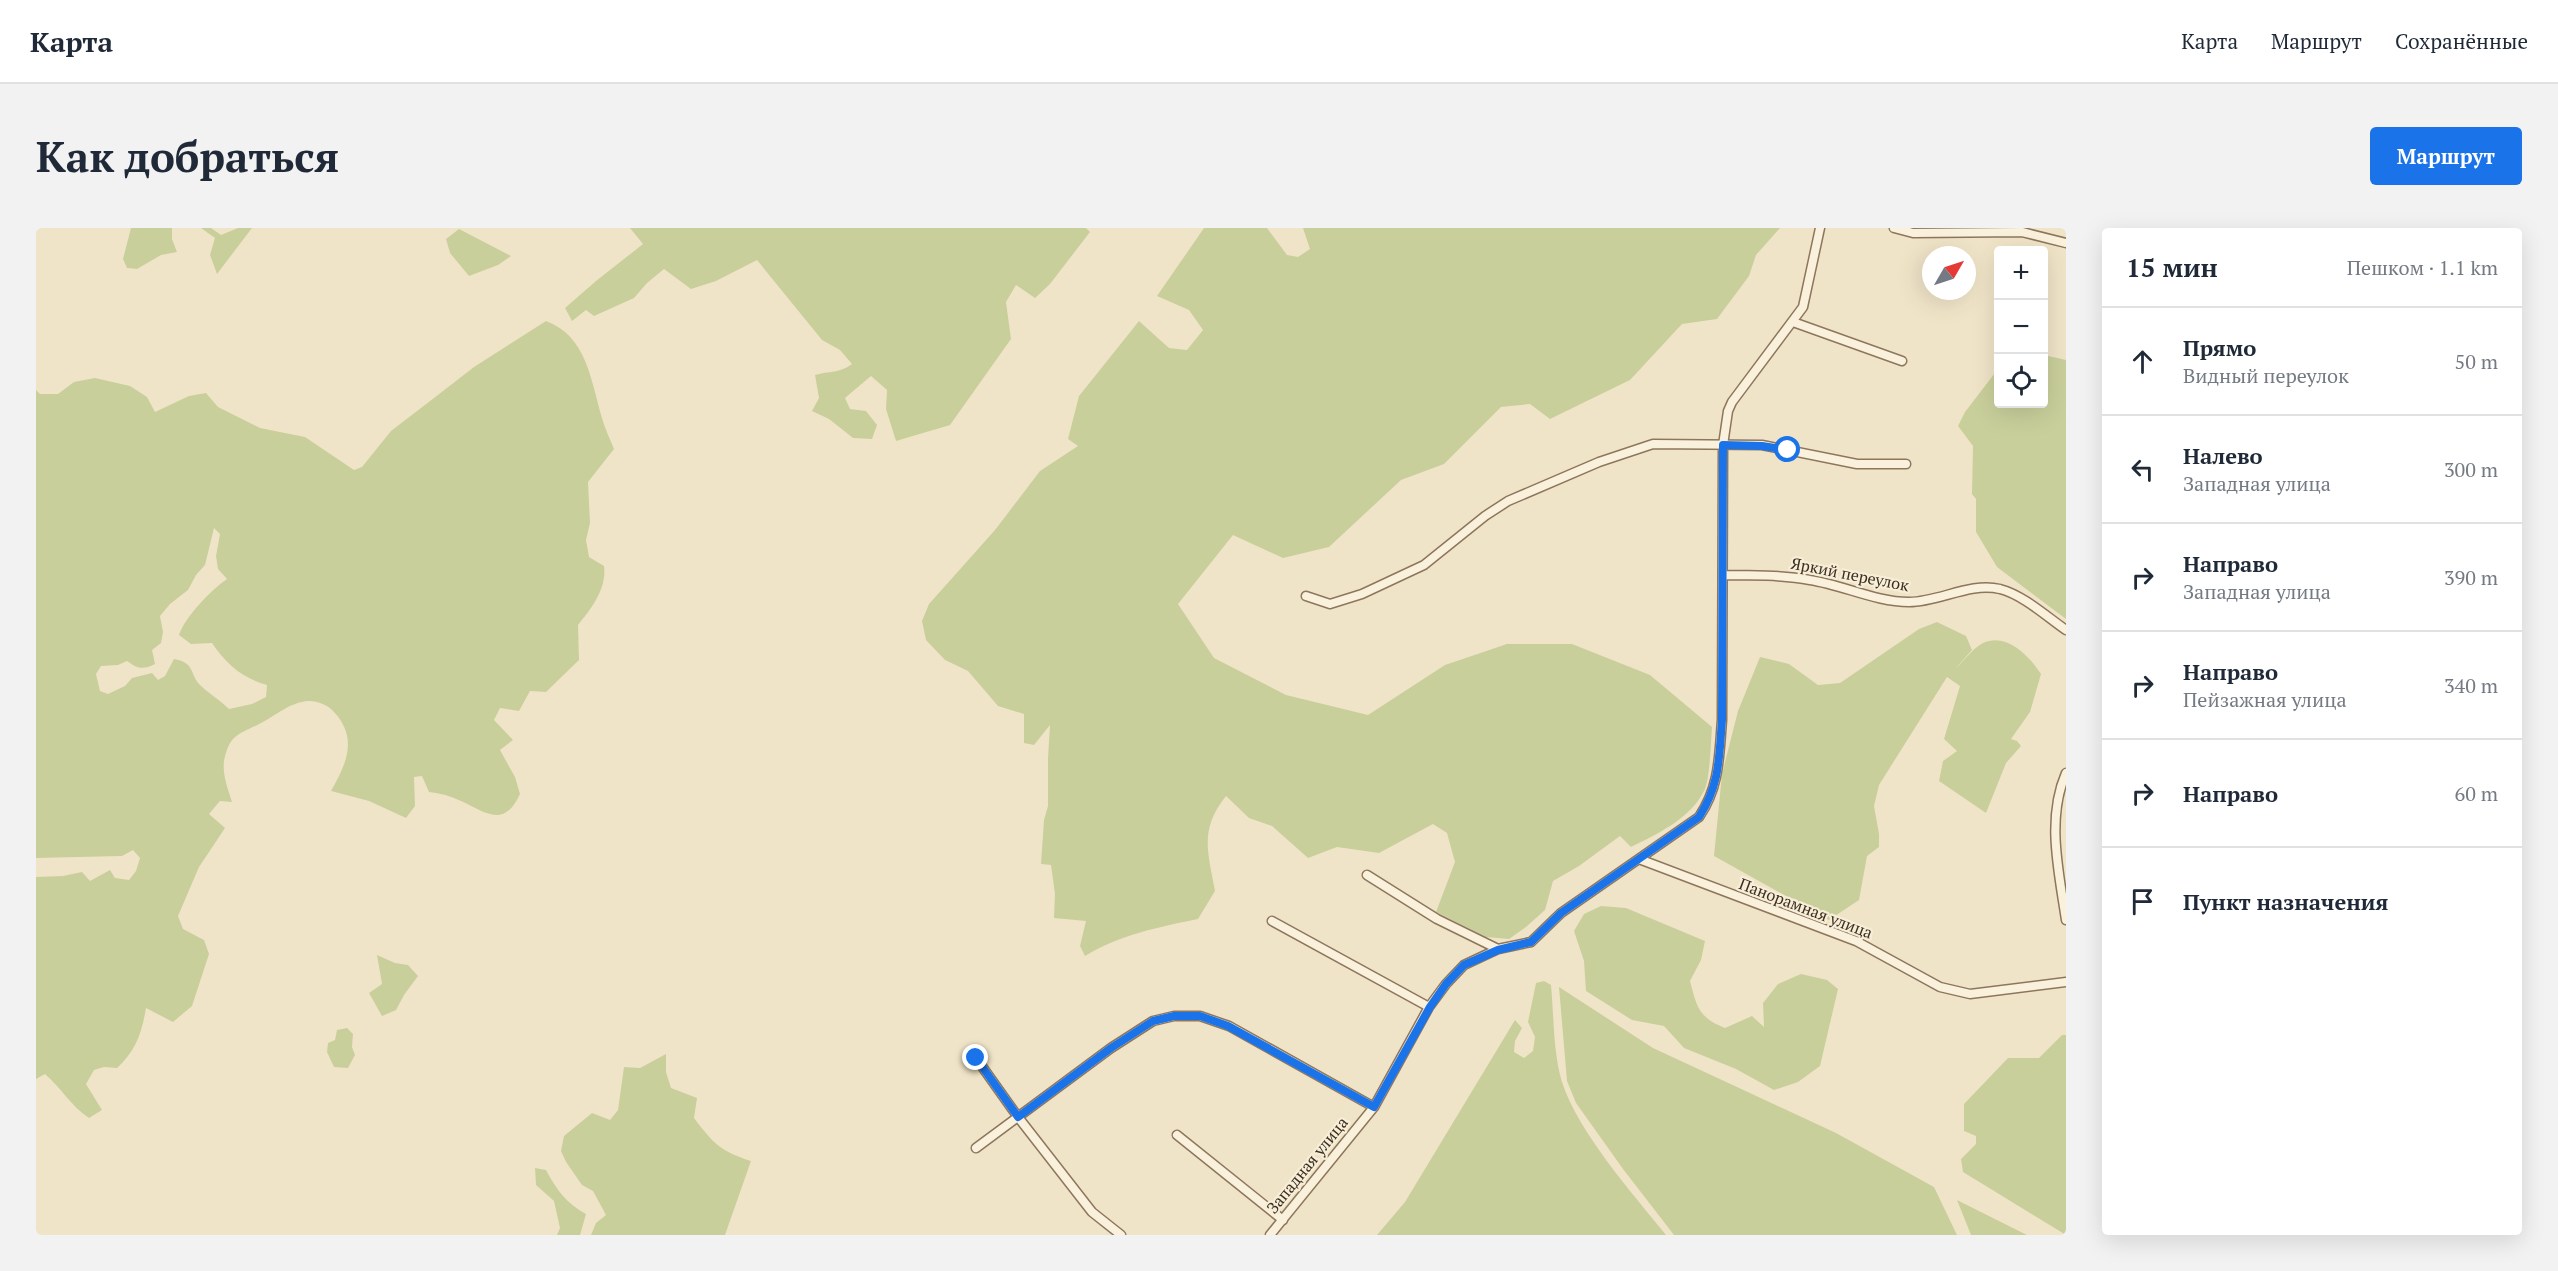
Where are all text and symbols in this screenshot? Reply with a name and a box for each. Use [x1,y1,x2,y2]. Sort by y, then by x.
text: Карта [30,23,113,60]
text: Карта [2181,27,2238,55]
text: Маршрут [2271,27,2362,55]
text: Сохранённые [2395,27,2528,55]
button: Маршрут [2370,127,2522,185]
text: Как добраться [36,128,339,184]
north arrow [1922,246,1976,300]
map controls [1994,246,2048,408]
button: + [1994,246,2048,300]
text: 15 мин [2126,250,2218,284]
text: Пешком · 1.1 km [2347,254,2498,281]
button: − [1994,300,2048,354]
text: Прямо [2183,333,2256,362]
icon: ahead [2126,345,2159,378]
text: 50 m [2455,348,2498,375]
button: locate [1994,354,2048,408]
text: Видный переулок [2183,362,2349,389]
route start [1774,436,1800,462]
text: Налево [2183,441,2263,470]
icon: left [2126,453,2159,486]
text: 300 m [2444,456,2498,483]
text: Западная улица [2183,470,2331,497]
text: Направо [2183,549,2278,578]
street label: Яркий переулок [1789,552,1911,596]
icon: right [2126,561,2159,594]
text: 390 m [2444,564,2498,591]
text: Западная улица [2183,578,2331,605]
text: Направо [2183,657,2278,686]
icon: right [2126,669,2159,702]
text: 340 m [2444,672,2498,699]
text: Пейзажная улица [2183,686,2347,713]
icon: right [2126,777,2159,810]
text: Направо [2183,779,2278,808]
text: 60 m [2455,780,2498,807]
street label: Панорамная улица [1736,872,1876,944]
icon: arrive [2126,885,2159,918]
text: Пункт назначения [2183,887,2388,916]
route end [962,1044,988,1070]
street label: Западная улица [1261,1112,1353,1218]

